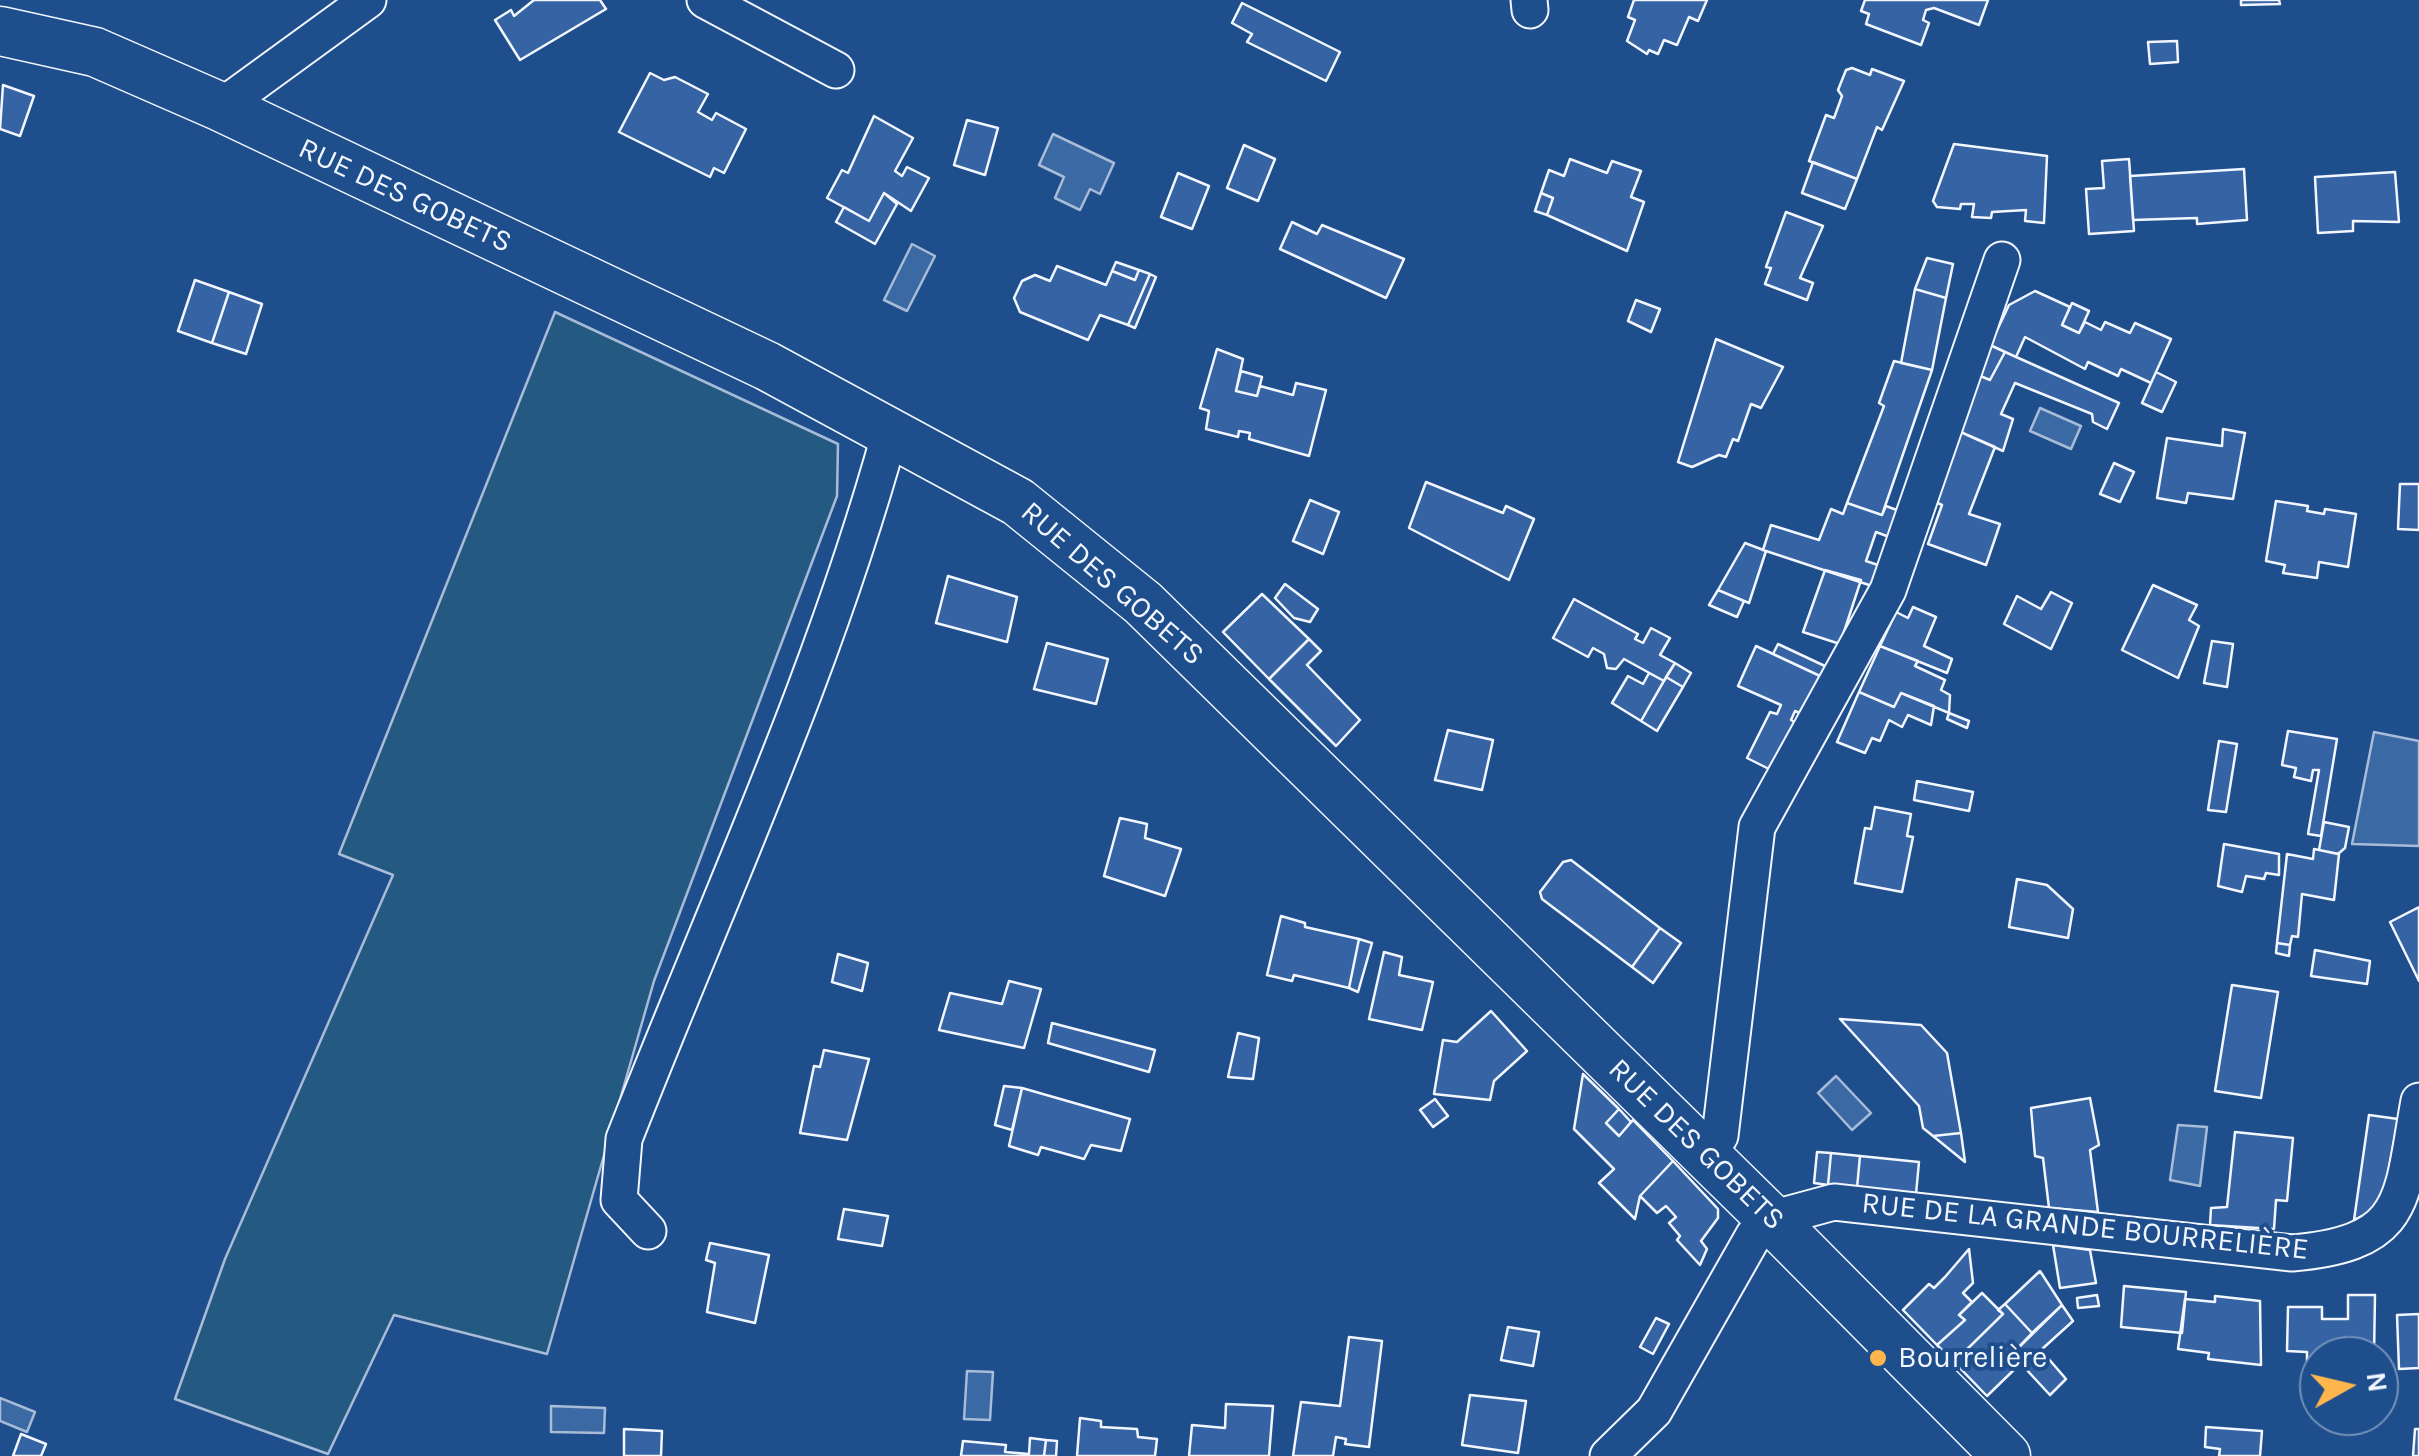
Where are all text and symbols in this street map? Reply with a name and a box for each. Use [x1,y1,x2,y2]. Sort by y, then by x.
street label: RUE DES GOBETS [293,131,517,261]
street label: RUE DES GOBETS [1013,495,1211,673]
street label: RUE DES GOBETS [1600,1052,1792,1238]
street label: RUE DE LA GRANDE BOURRELIÈRE [1860,1186,2310,1268]
north arrow [2299,1336,2399,1436]
place label: Bourrelière [1898,1340,2047,1376]
marker: Bourrelière [1867,1347,1889,1369]
text: N [2359,1370,2395,1394]

